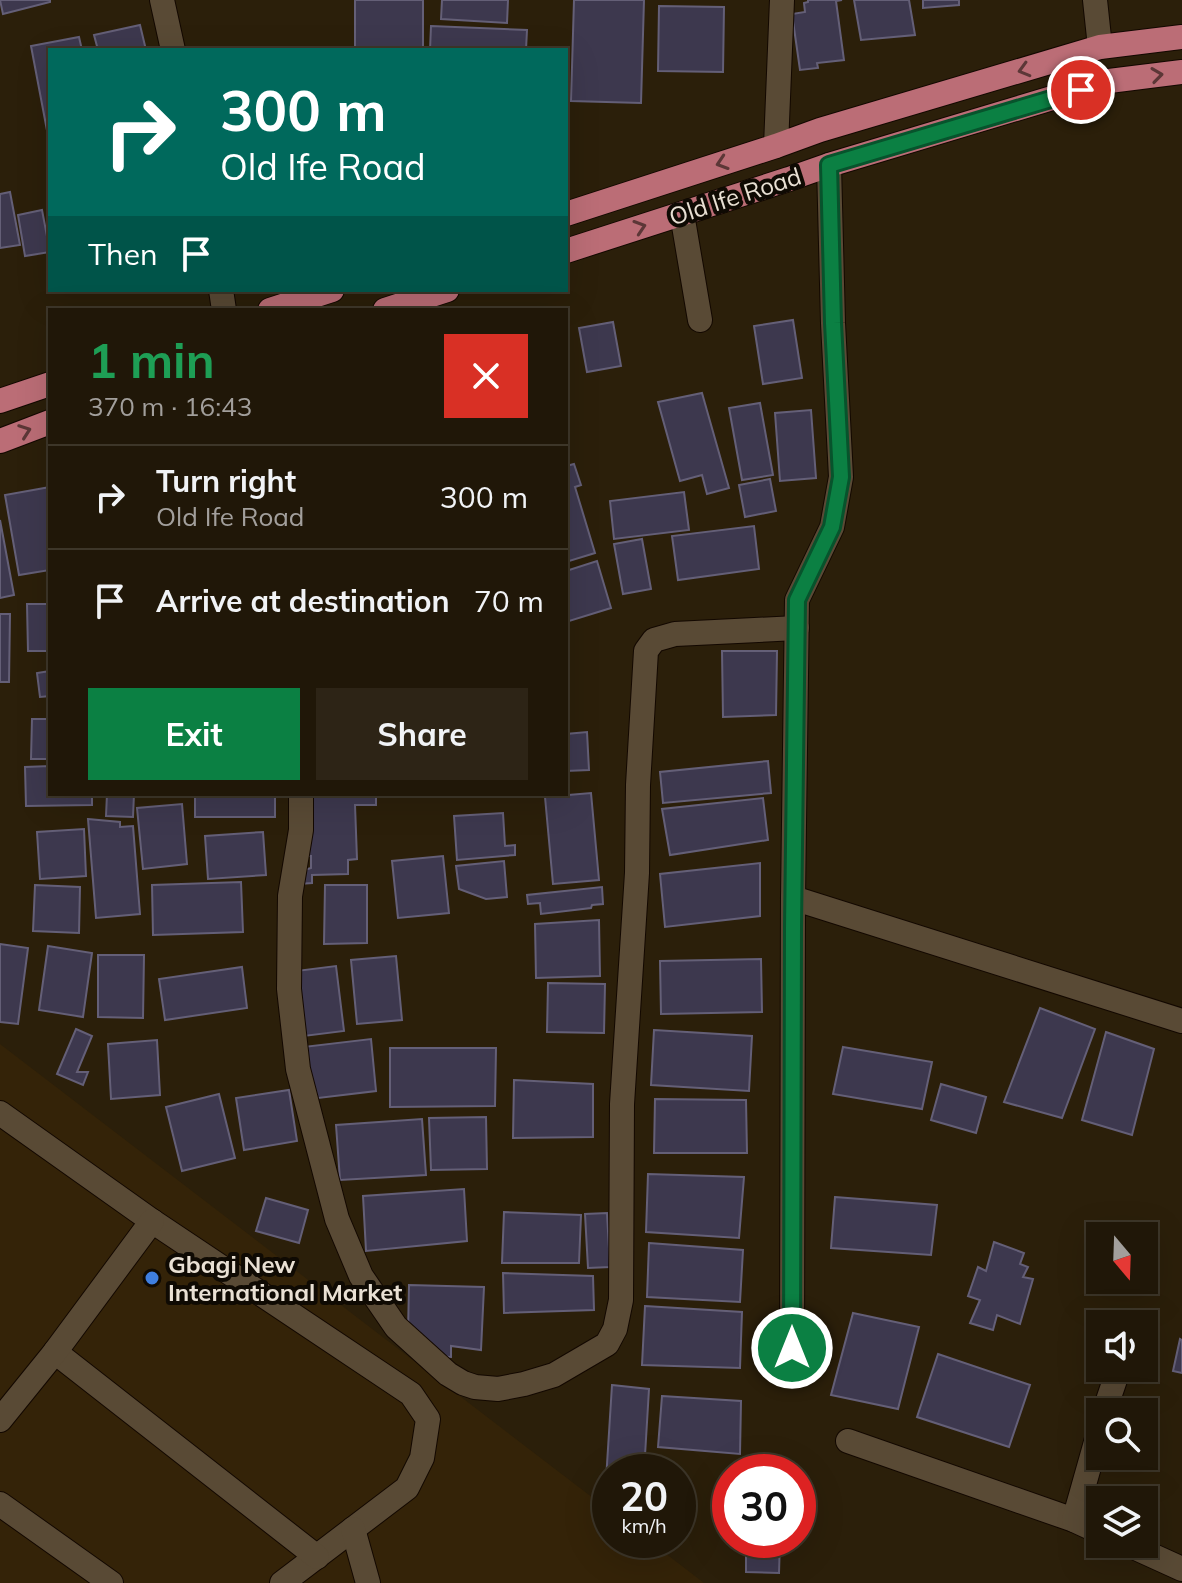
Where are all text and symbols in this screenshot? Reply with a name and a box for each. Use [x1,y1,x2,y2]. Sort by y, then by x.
pin [1047,56,1115,124]
one-way arrow [1017,61,1031,77]
one-way arrow [1151,67,1164,84]
icon: arrive [1059,68,1103,112]
text: 300 m [220,75,387,145]
icon: right [88,80,192,184]
text: Old Ife Road [220,144,426,189]
one-way arrow [716,154,730,170]
street label: Old Ife Road [665,161,805,231]
one-way arrow [633,221,647,237]
icon: arrive [174,232,218,276]
text: Then [88,235,158,273]
text: 1 min [88,330,215,390]
button: close [444,334,528,418]
text: 370 m · 16:43 [88,390,252,423]
one-way arrow [17,424,31,440]
text: Turn right [156,462,296,500]
icon: right [88,475,132,519]
text: 300 m [440,478,528,516]
text: Old Ife Road [156,500,304,533]
icon: arrive [88,579,132,623]
text: Arrive at destination [156,582,450,620]
text: 70 m [474,582,544,620]
button: Exit [88,688,300,780]
button: Share [316,688,528,780]
north arrow [1086,1222,1158,1294]
map controls [1086,1222,1158,1558]
place label: Gbagi New International Market [168,1249,402,1307]
marker: Gbagi New International Market [143,1269,161,1287]
position arrow [750,1306,834,1390]
button: sound [1086,1310,1158,1382]
button: search [1086,1398,1158,1470]
speed limit sign: 30 [712,1454,816,1558]
text: 20 [620,1471,668,1521]
button: layers [1086,1486,1158,1558]
text: km/h [621,1513,667,1538]

